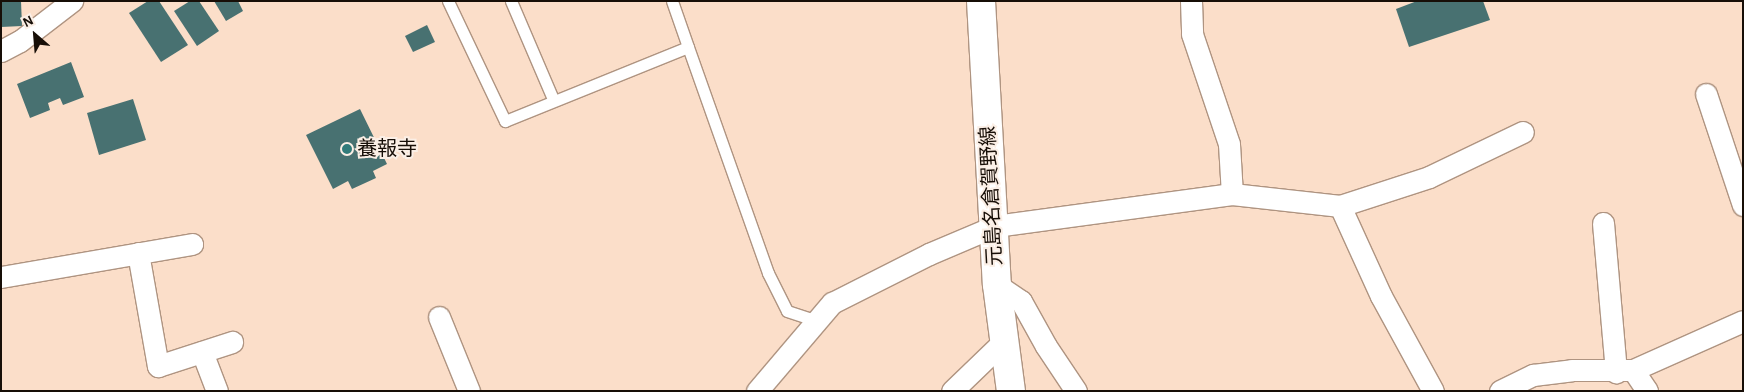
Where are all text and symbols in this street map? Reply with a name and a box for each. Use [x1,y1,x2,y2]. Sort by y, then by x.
north arrow [10,10,60,60]
text: N [21,13,36,30]
street label: 元島名倉賀野線 [976,125,1008,267]
place label: 養報寺 [357,137,417,161]
marker: 養報寺 [341,143,353,155]

